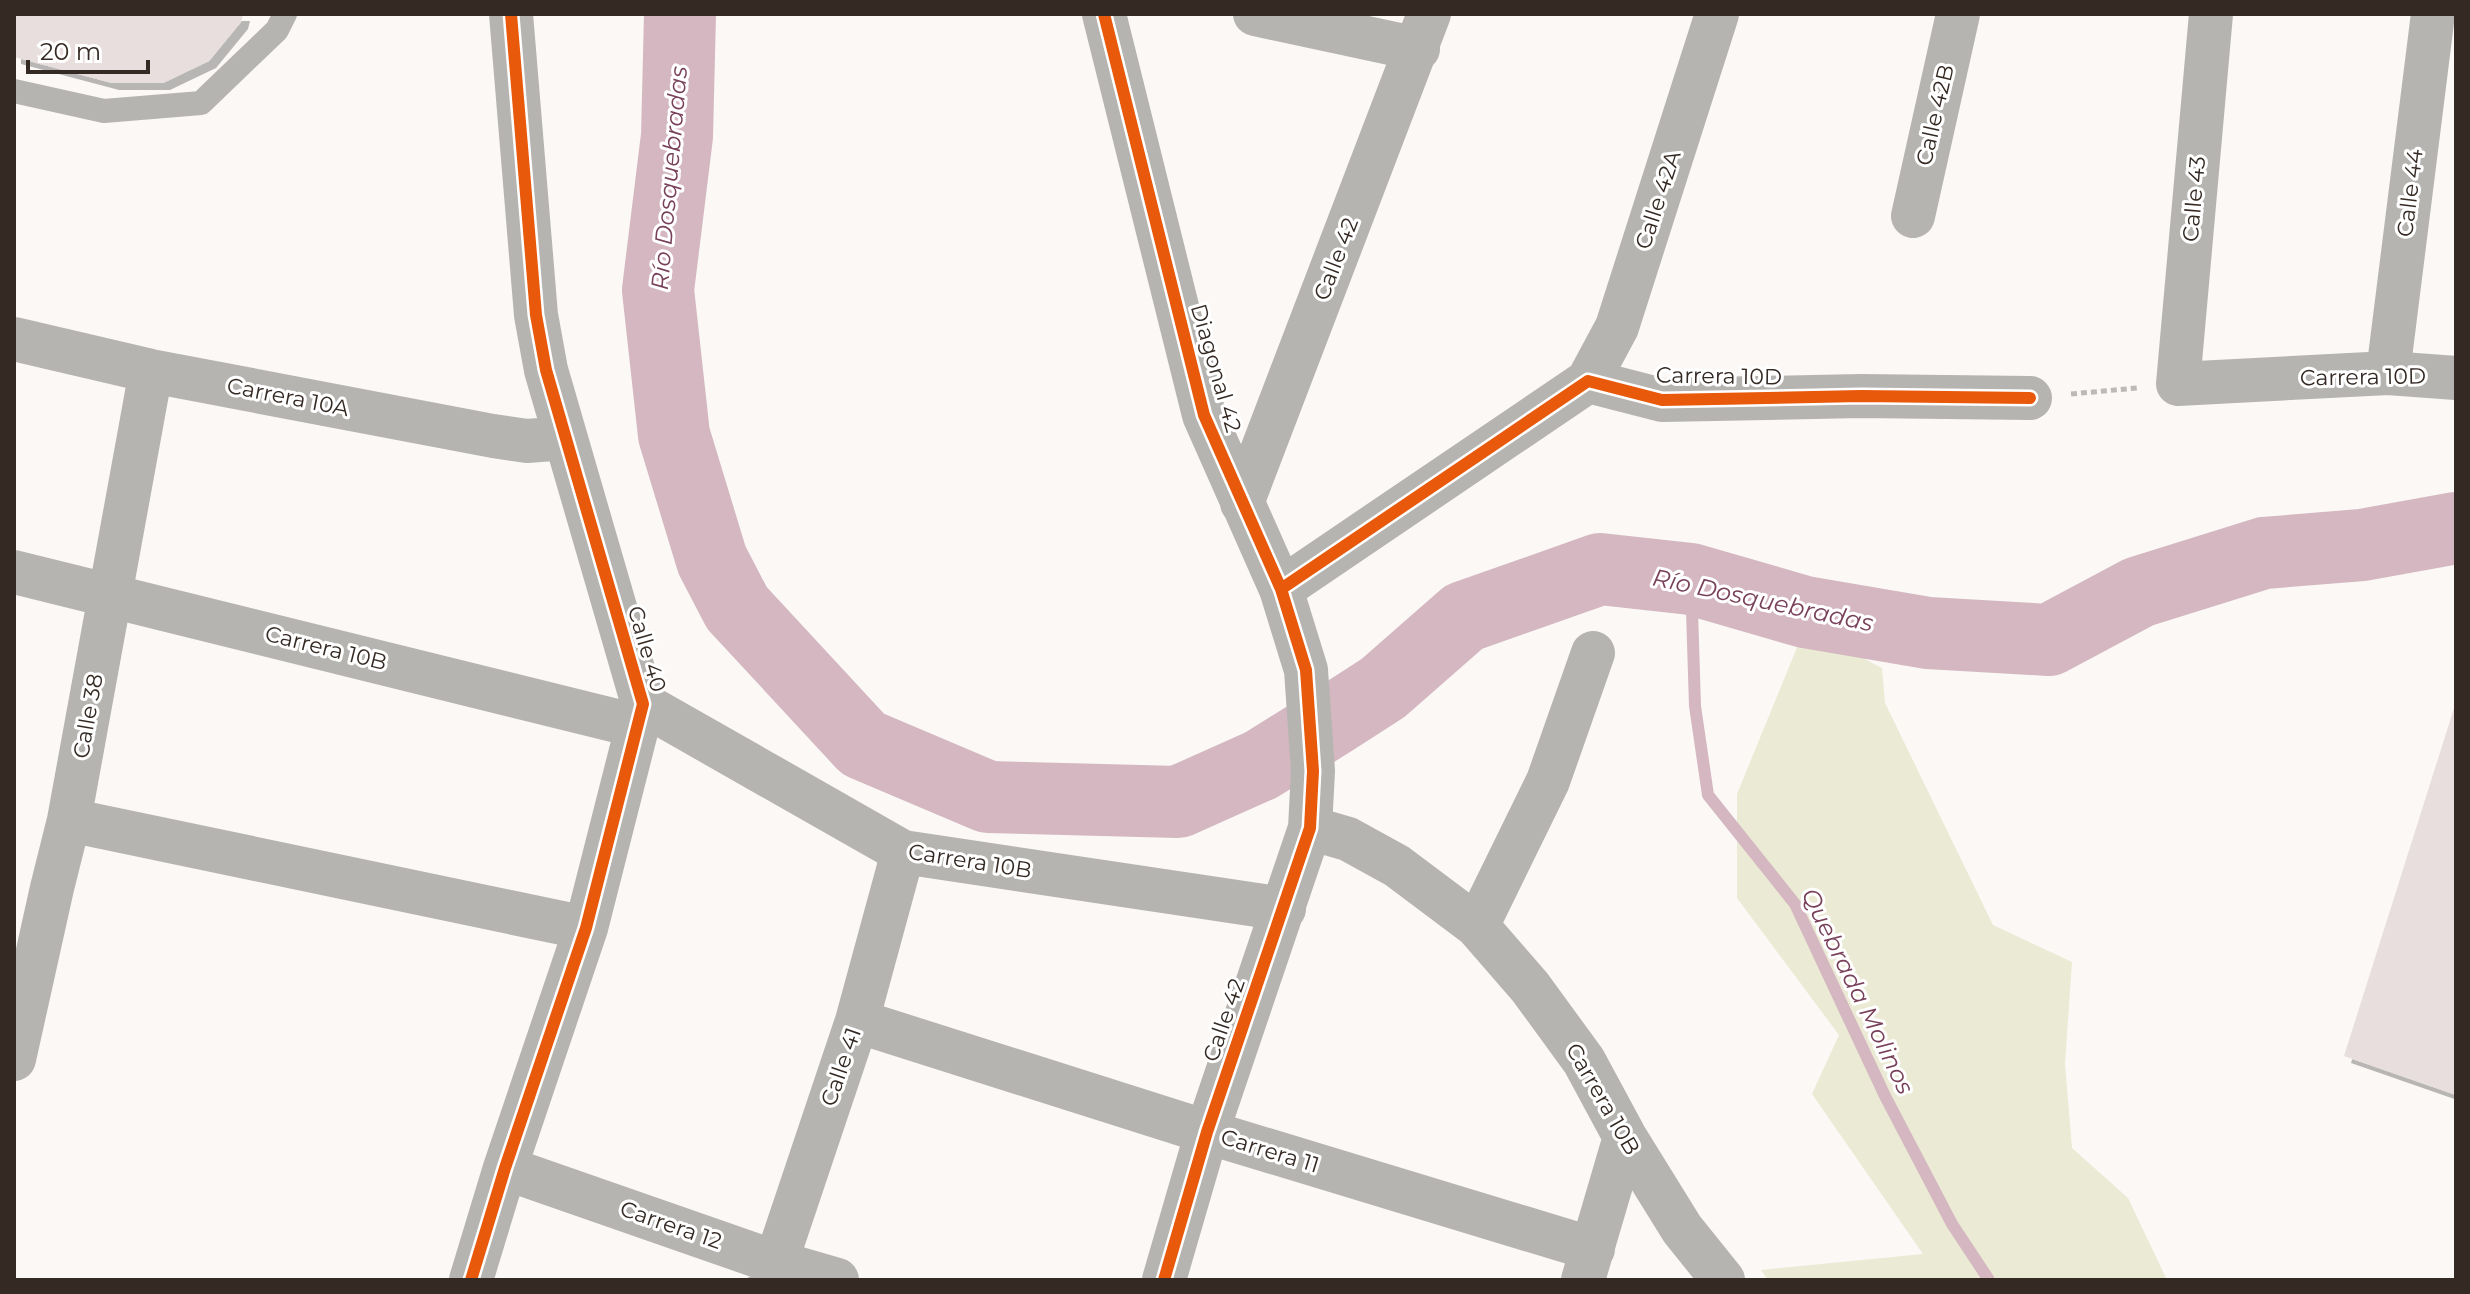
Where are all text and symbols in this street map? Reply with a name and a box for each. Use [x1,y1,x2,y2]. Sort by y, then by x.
scale bar [28,24,148,74]
text: 20 m [40,37,101,66]
street label: Calle 42B [1910,62,1960,168]
water label: Río Dosquebradas [645,65,693,291]
street label: Calle 42A [1629,147,1687,253]
street label: Calle 44 [2391,147,2429,239]
street label: Calle 43 [2177,155,2211,243]
street label: Calle 42 [1308,214,1364,304]
street label: Diagonal 42 [1185,301,1247,435]
street label: Carrera 10D [1656,361,1782,391]
street label: Carrera 10D [2300,362,2426,392]
street label: Carrera 10A [225,372,351,422]
water label: Río Dosquebradas [1650,562,1876,638]
street label: Calle 40 [622,603,672,695]
street label: Carrera 10B [262,620,390,676]
street label: Calle 38 [67,671,109,761]
street label: Carrera 10B [906,838,1034,884]
water label: Quebrada Molinos [1796,883,1921,1099]
street label: Calle 42 [1197,975,1251,1065]
street label: Calle 41 [815,1024,867,1110]
street label: Carrera 10B [1560,1038,1646,1160]
street label: Carrera 11 [1218,1123,1322,1179]
street label: Carrera 12 [616,1195,726,1255]

